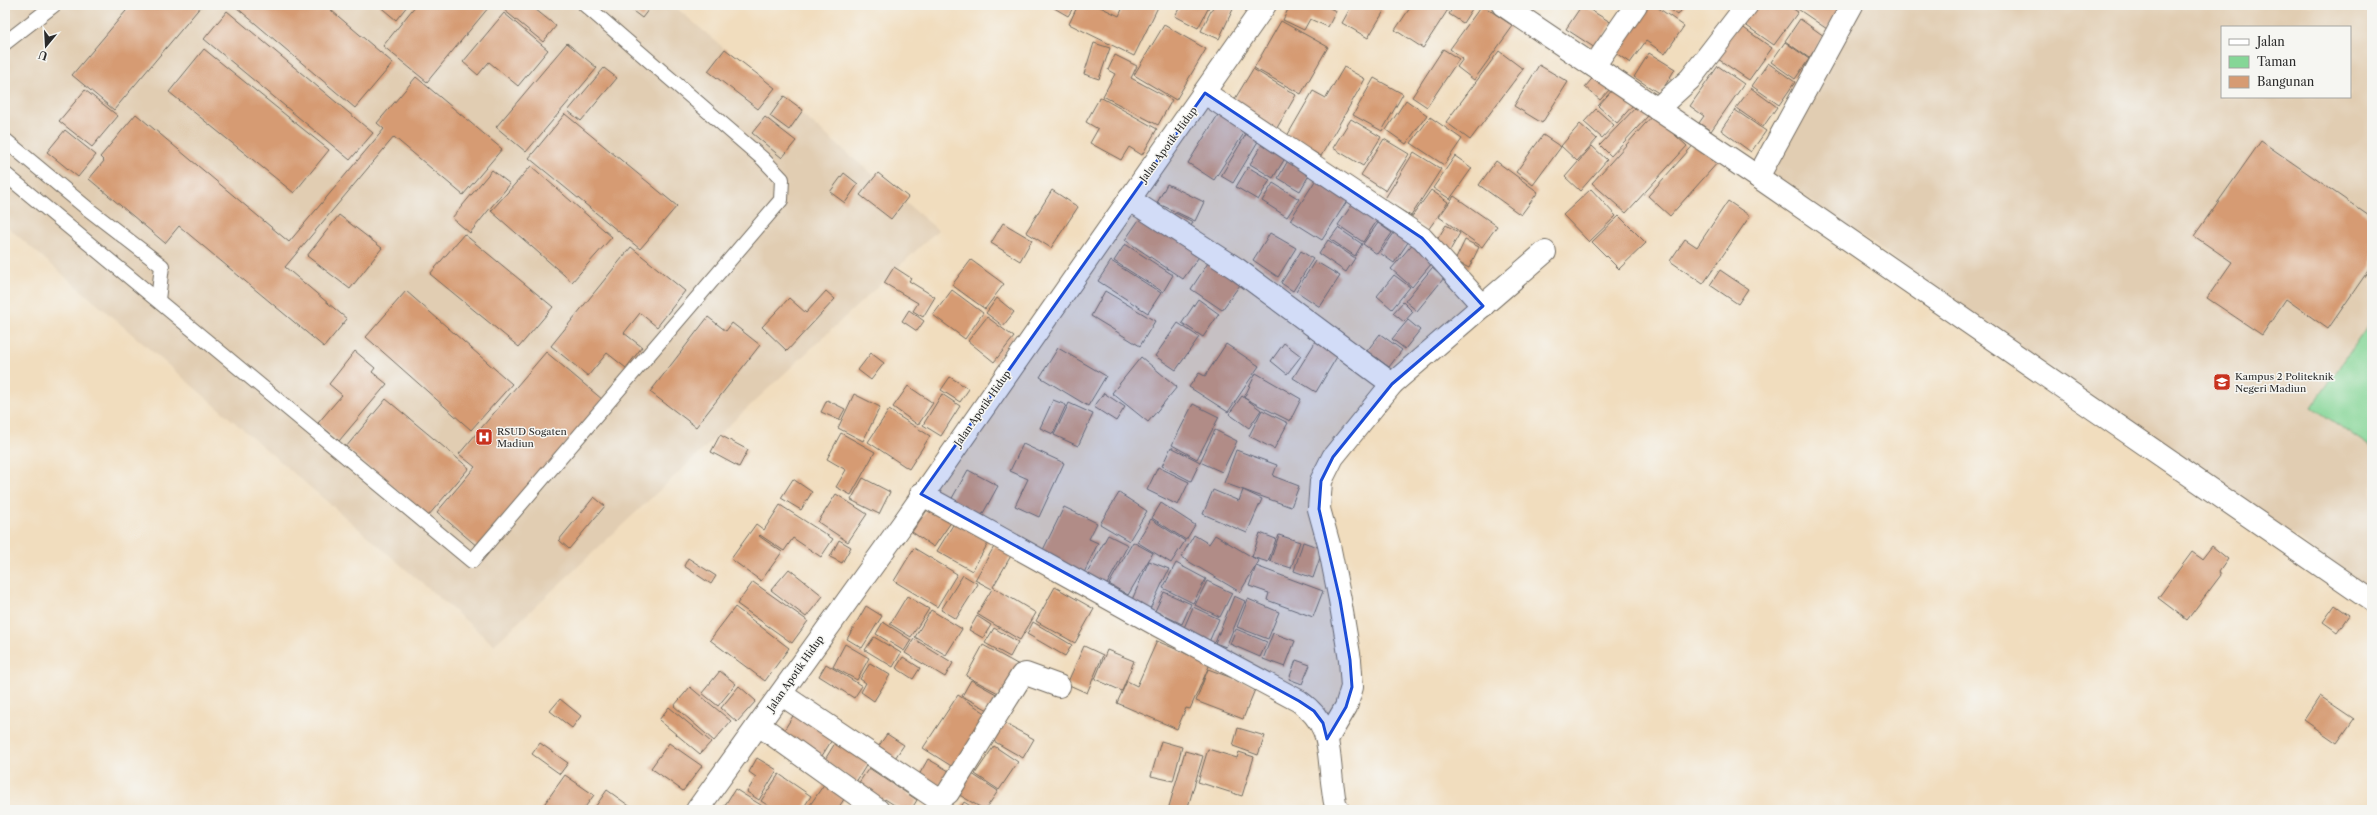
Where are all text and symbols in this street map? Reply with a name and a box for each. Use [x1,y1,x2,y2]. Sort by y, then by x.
north arrow [26,26,66,66]
legend [2221,26,2351,98]
text: Jalan [2255,34,2285,49]
text: U [36,47,49,64]
text: Taman [2257,54,2297,69]
text: Bangunan [2257,74,2315,89]
street label: Jalan Apotik Hidup [1136,104,1200,186]
street label: Jalan Apotik Hidup [950,368,1014,451]
place label: Kampus 2 Politeknik Negeri Madiun [2235,370,2335,395]
school or university icon: Kampus 2 Politeknik Negeri Madiun [2212,372,2232,392]
place label: RSUD Sogaten Madiun [497,425,568,450]
hospital icon: RSUD Sogaten Madiun [474,427,494,447]
street label: Jalan Apotik Hidup [763,633,827,716]

